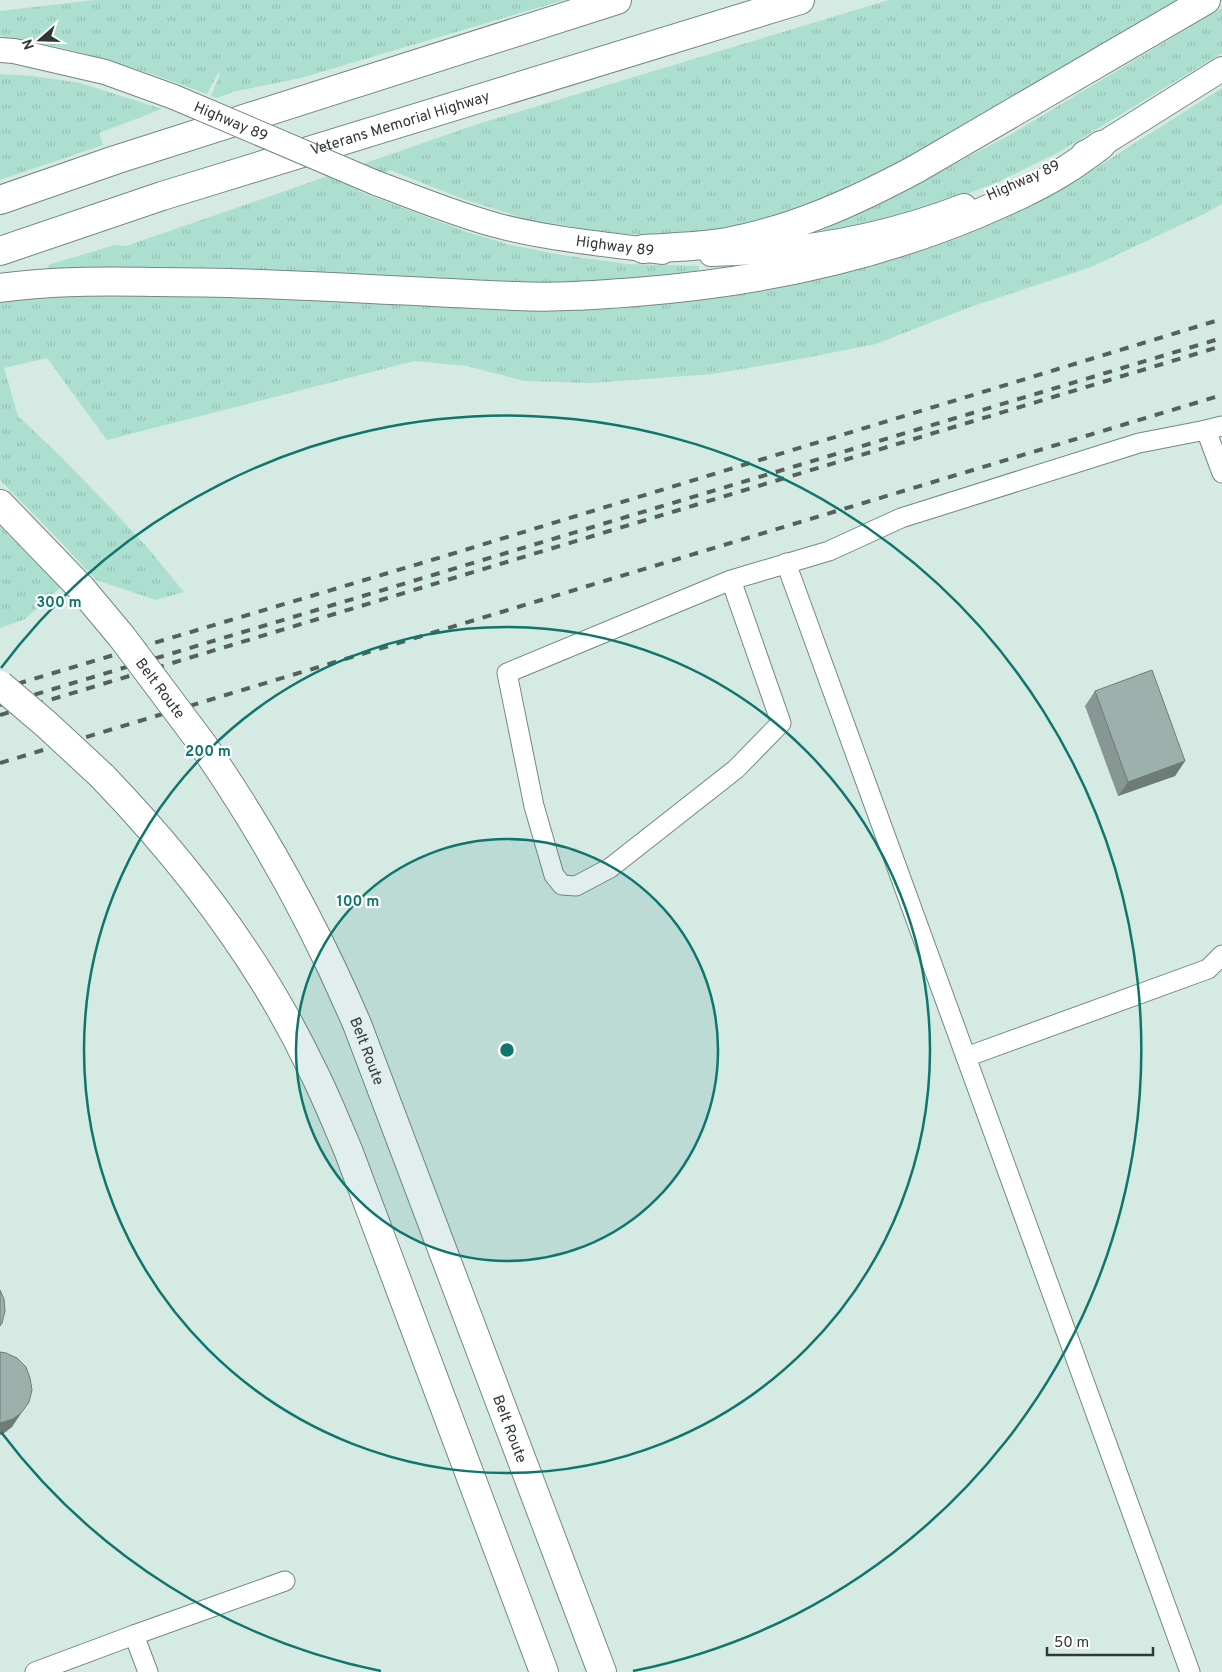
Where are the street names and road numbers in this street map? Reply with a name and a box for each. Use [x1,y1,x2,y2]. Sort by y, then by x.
street label: Veterans Memorial Highway [308,88,492,161]
street label: Highway 89 [190,98,270,147]
street label: Highway 89 [984,157,1063,206]
street label: Highway 89 [574,233,655,262]
street label: Belt Route [130,655,188,723]
street label: Belt Route [344,1015,387,1088]
street label: Belt Route [487,1393,530,1466]

